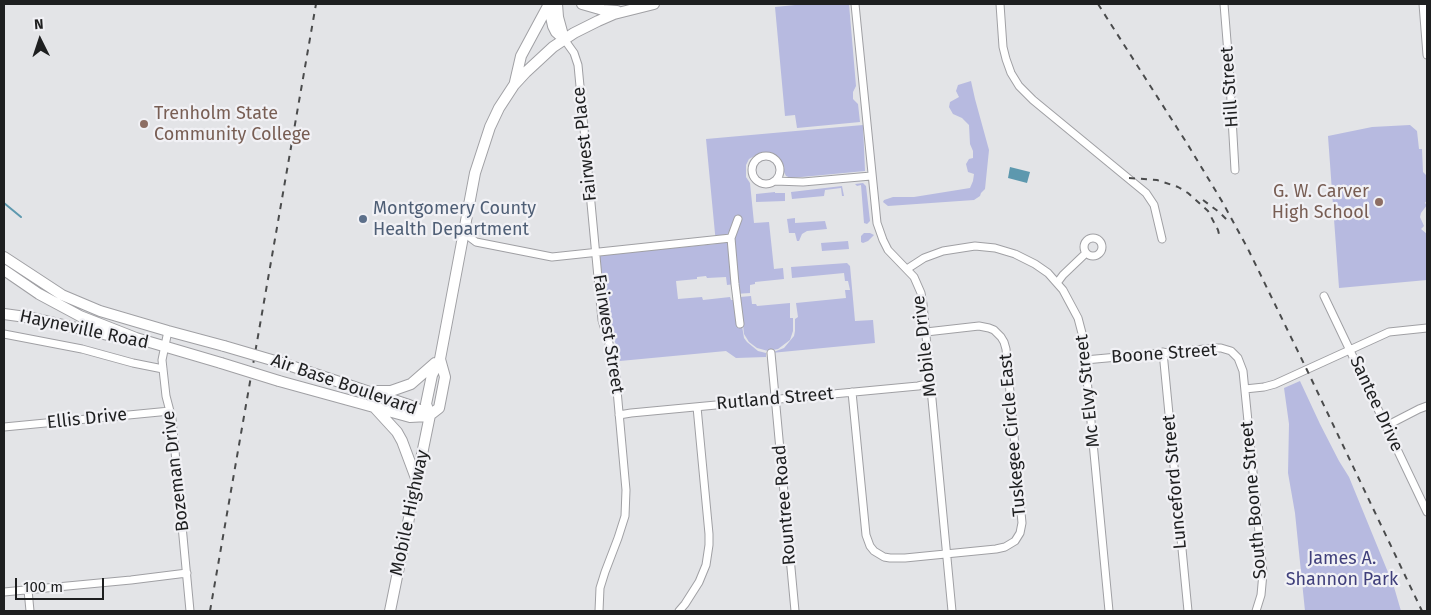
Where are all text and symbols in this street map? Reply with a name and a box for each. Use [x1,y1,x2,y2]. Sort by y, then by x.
north arrow [15,15,65,65]
text: N [34,16,44,33]
street label: Hill Street [1216,46,1244,128]
street label: Fairwest Place [568,86,602,202]
place label: Trenholm State Community College [154,103,311,146]
marker: Trenholm State Community College [138,118,150,130]
place label: G. W. Carver High School [1272,181,1369,223]
marker: G. W. Carver High School [1373,196,1385,208]
place label: Montgomery County Health Department [373,198,536,240]
marker: Montgomery County Health Department [357,213,369,225]
street label: Fairwest Street [588,273,628,395]
street label: Mobile Drive [908,294,942,398]
street label: Hayneville Road [17,306,151,354]
street label: Mc Elvy Street [1071,334,1105,448]
street label: Boone Street [1110,340,1218,368]
street label: Air Base Boulevard [268,350,420,420]
street label: Tuskegee Circle East [995,353,1031,517]
street label: Santee Drive [1344,353,1408,455]
street label: Rutland Street [715,383,835,415]
street label: Ellis Drive [46,404,128,434]
street label: Bozeman Drive [158,409,194,533]
street label: Lunceford Street [1158,414,1192,550]
street label: South Boone Street [1236,420,1272,580]
street label: Rountree Road [769,444,801,566]
street label: Mobile Highway [386,448,434,578]
park label: James A. Shannon Park [1286,548,1398,590]
scale bar [18,568,106,600]
text: 100 m [23,578,63,596]

